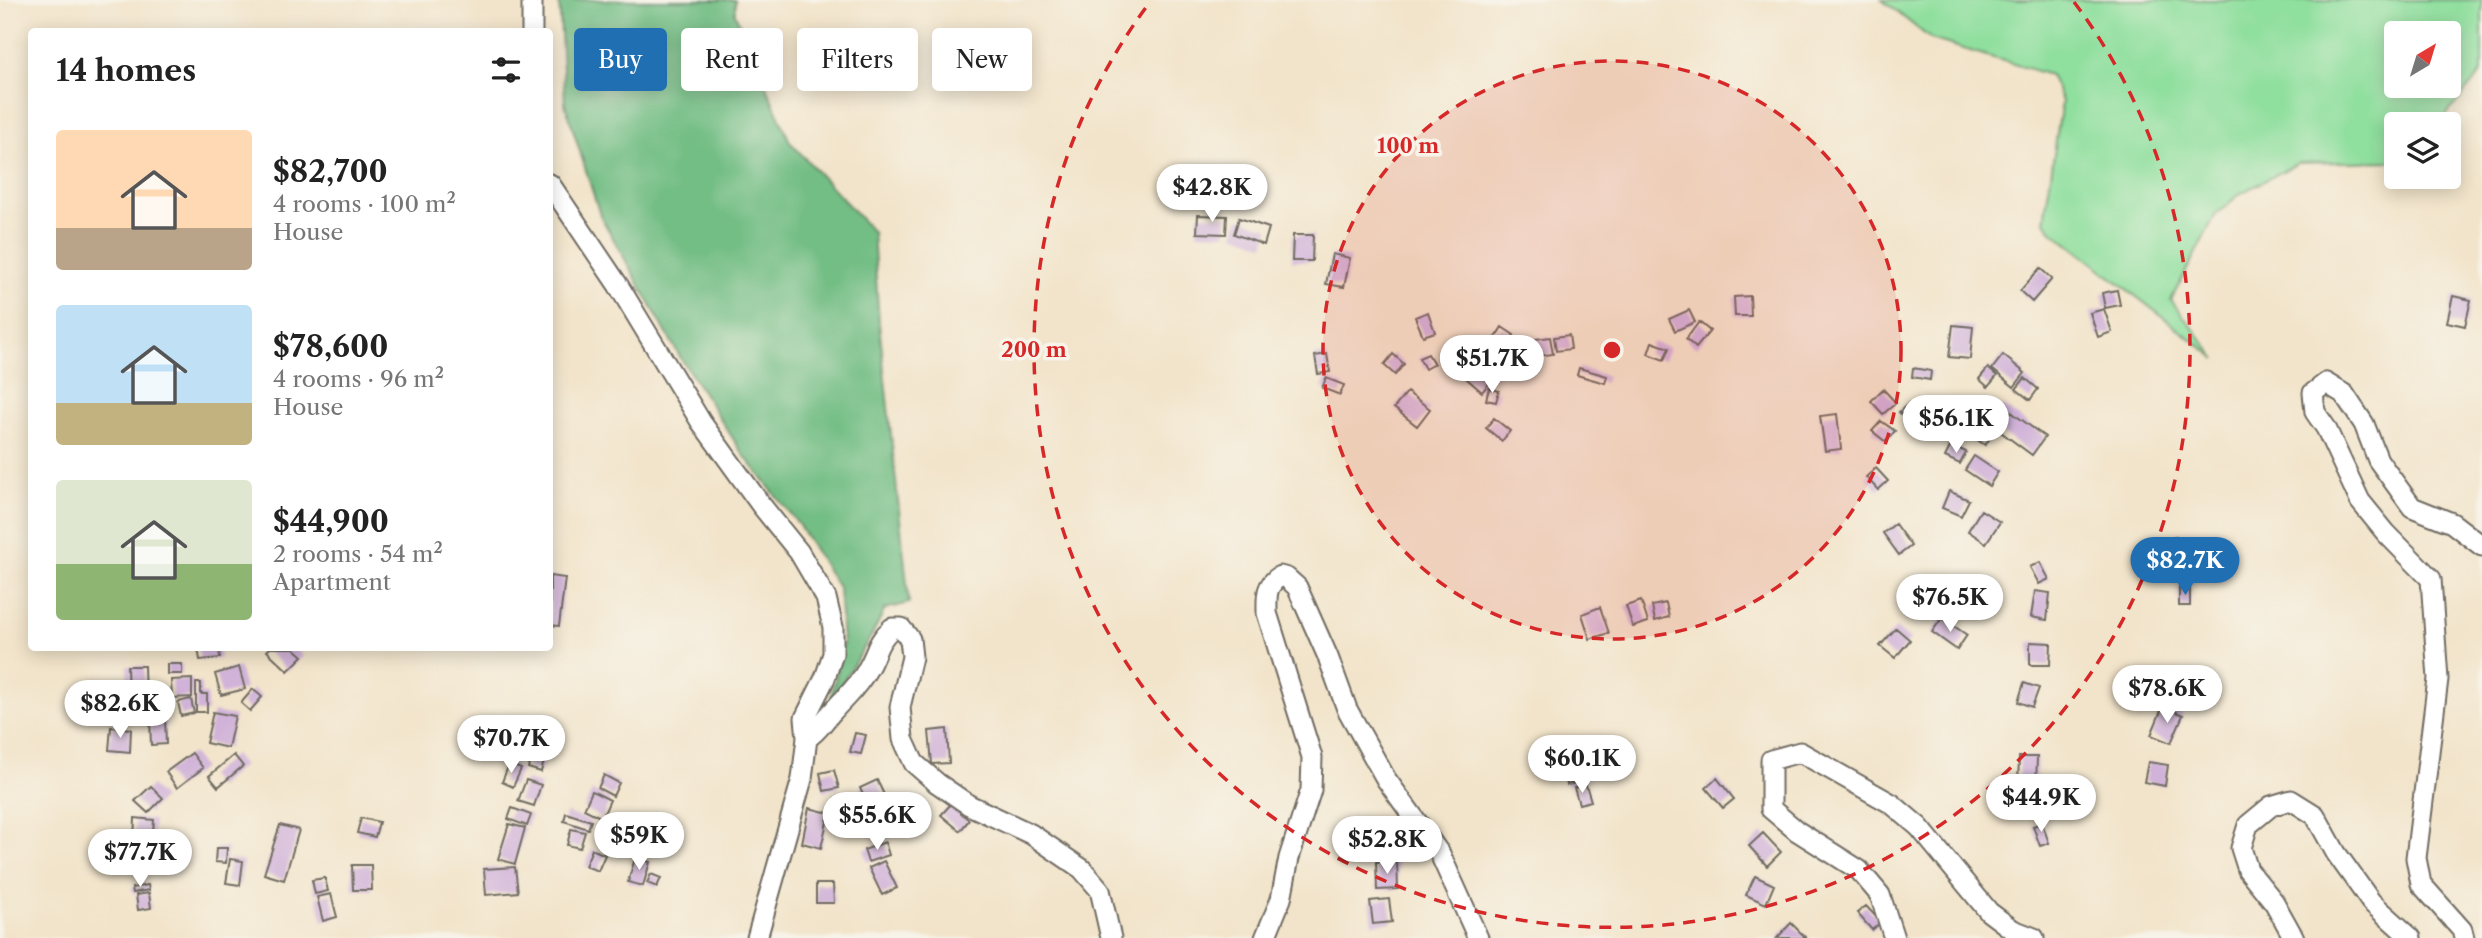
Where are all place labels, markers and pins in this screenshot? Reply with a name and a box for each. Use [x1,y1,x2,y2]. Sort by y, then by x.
pin: $42.8K [1155,164,1269,224]
pin: $51.7K [1435,336,1549,395]
centre of rings [1600,338,1624,362]
pin: $56.1K [1899,396,2013,455]
pin: $82.7K [2128,538,2242,597]
pin: $76.5K [1893,574,2007,634]
pin: $78.6K [2110,666,2224,725]
pin: $82.6K [63,680,177,740]
pin: $70.7K [454,716,568,775]
pin: $60.1K [1525,736,1639,795]
pin: $44.9K [1984,774,2098,834]
pin: $55.6K [820,792,934,852]
pin: $59K [598,812,680,872]
pin: $52.8K [1330,816,1444,876]
pin: $77.7K [83,830,197,889]

